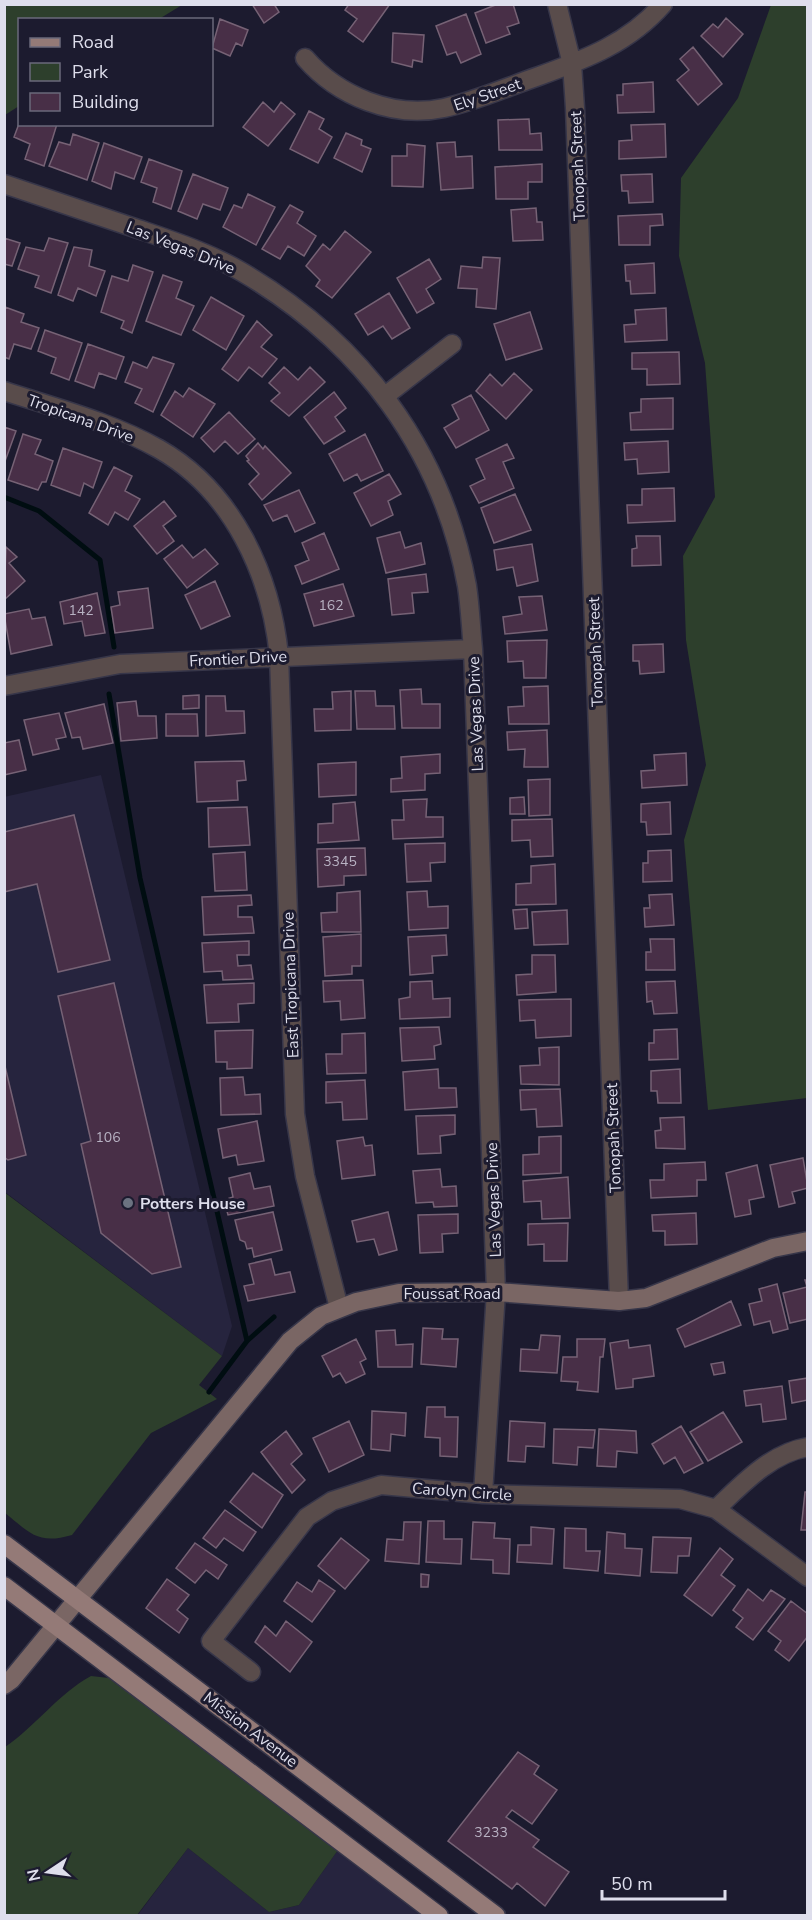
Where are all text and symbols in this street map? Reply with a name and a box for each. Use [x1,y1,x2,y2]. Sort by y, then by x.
legend [18,18,213,126]
text: Road [72,30,114,54]
text: Park [72,60,109,84]
street label: Ely Street [451,73,524,117]
text: Building [72,90,139,114]
street label: Tonopah Street [565,110,591,221]
street label: Las Vegas Drive [123,216,238,280]
street label: Tropicana Drive [25,390,137,448]
house number: 162 [318,596,344,615]
street label: Tonopah Street [583,596,609,707]
house number: 142 [68,601,94,620]
street label: Frontier Drive [189,645,287,673]
street label: Las Vegas Drive [463,656,489,772]
house number: 3345 [323,852,357,871]
street label: East Tropicana Drive [277,911,305,1059]
street label: Tonopah Street [601,1082,627,1193]
house number: 106 [95,1128,121,1147]
street label: Las Vegas Drive [481,1142,507,1258]
place label: Potters House [140,1193,246,1215]
marker: Potters House [121,1196,135,1210]
street label: Foussat Road [403,1283,501,1305]
street label: Carolyn Circle [411,1478,513,1506]
street label: Mission Avenue [199,1687,302,1773]
house number: 3233 [474,1823,508,1842]
north arrow [18,1842,78,1902]
scale bar [602,1863,725,1901]
text: N [22,1867,46,1883]
text: 50 m [611,1872,653,1896]

